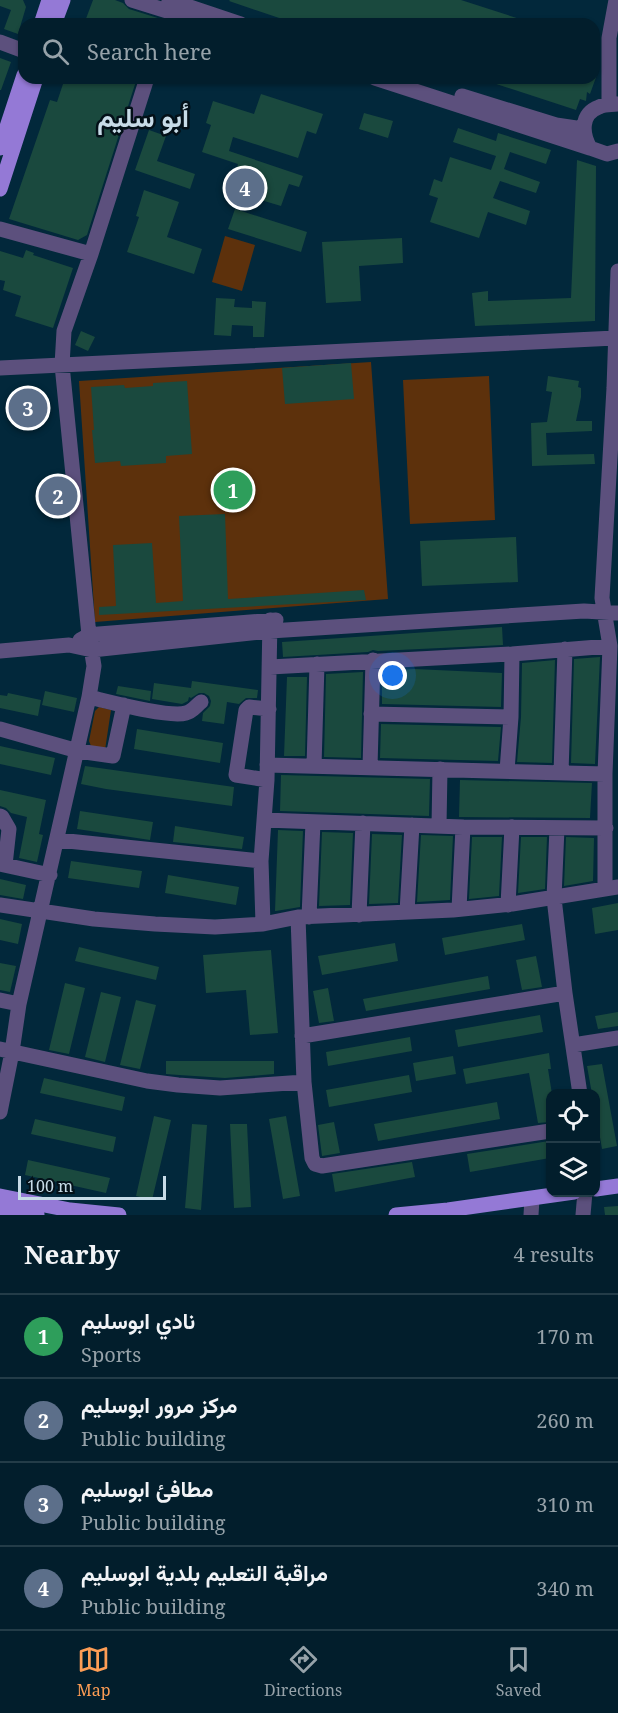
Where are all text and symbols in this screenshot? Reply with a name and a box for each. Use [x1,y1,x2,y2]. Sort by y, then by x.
search box [18,18,600,84]
icon: search [39,35,72,68]
text: Search here [87,36,212,66]
district label: أبو سليم [97,98,189,135]
pin: 4 [226,166,264,210]
pin: 3 [9,386,48,430]
pin: 1 [214,468,252,512]
pin: 2 [38,474,78,518]
your location [378,661,407,690]
map controls [546,1089,600,1197]
button: locate [546,1089,600,1143]
button: layers [546,1143,600,1197]
scale bar [18,1173,166,1200]
text: 100 m [27,1175,73,1197]
text: Nearby [24,1236,120,1272]
text: 4 results [514,1241,594,1268]
text: نادي ابوسليم [81,1305,195,1335]
text: 1 [38,1323,49,1350]
text: 170 m [536,1323,594,1350]
text: Sports [81,1341,141,1368]
text: مركز مرور ابوسليم [81,1389,237,1419]
text: 2 [38,1407,49,1434]
text: 260 m [536,1407,594,1434]
text: Public building [81,1425,226,1452]
text: مطافئ ابوسليم [81,1473,213,1503]
text: 3 [38,1491,49,1518]
text: 310 m [536,1491,594,1518]
text: Public building [81,1509,226,1536]
text: مراقبة التعليم بلدية ابوسليم [81,1557,328,1587]
text: 4 [38,1575,49,1602]
text: 340 m [536,1575,594,1602]
text: Public building [81,1593,226,1620]
tab: Map [77,1643,111,1701]
tab: Directions [264,1643,342,1701]
tab: Saved [496,1643,541,1701]

